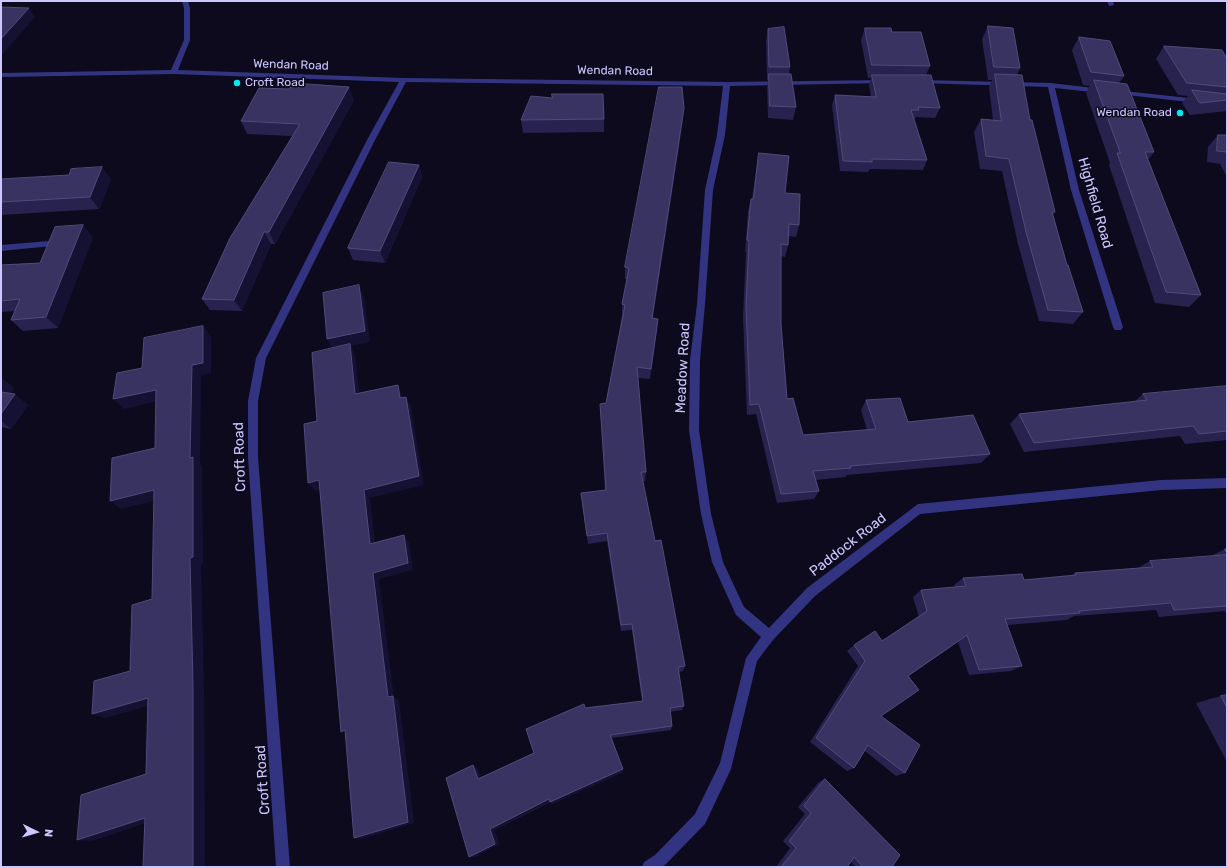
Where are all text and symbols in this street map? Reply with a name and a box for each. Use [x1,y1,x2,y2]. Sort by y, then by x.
street label: Wendan Road [253,56,329,74]
street label: Wendan Road [577,63,653,79]
place label: Croft Road [245,76,305,90]
marker: Croft Road [232,78,242,88]
place label: Wendan Road [1096,106,1172,120]
marker: Wendan Road [1175,108,1185,118]
street label: Highfield Road [1074,155,1116,251]
street label: Meadow Road [672,322,694,414]
street label: Croft Road [230,422,250,492]
street label: Paddock Road [806,510,890,580]
street label: Croft Road [252,745,274,815]
north arrow [16,812,56,852]
text: N [42,829,55,838]

